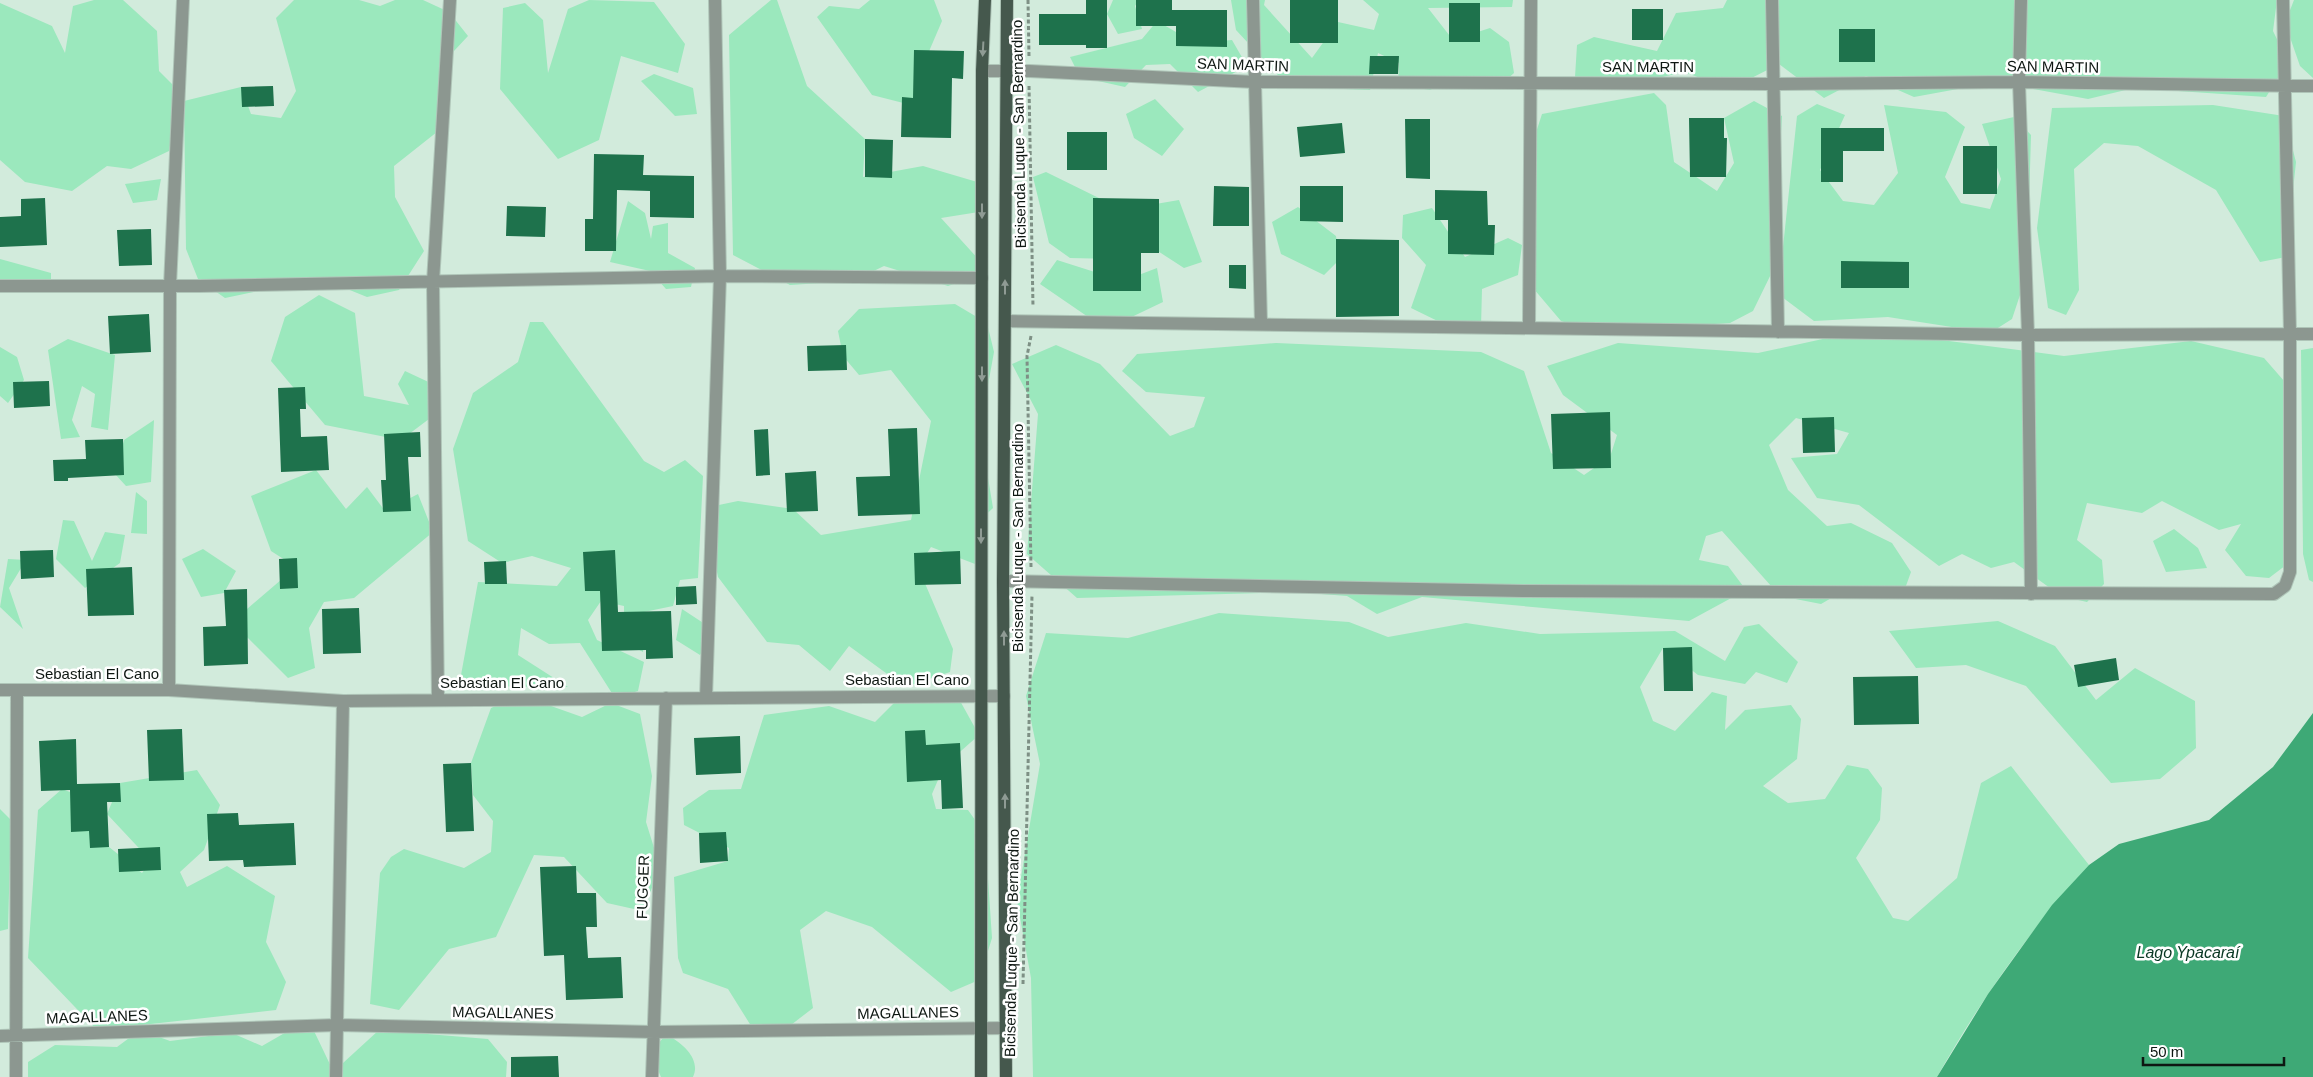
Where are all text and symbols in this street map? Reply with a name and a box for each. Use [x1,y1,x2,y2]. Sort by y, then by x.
street label: Bicisenda Luque - San Bernardino [1008,20,1029,248]
one-way arrow [979,41,987,57]
street label: SAN MARTIN [1197,54,1289,75]
street label: SAN MARTIN [2007,57,2099,76]
street label: SAN MARTIN [1602,58,1694,75]
one-way arrow [978,203,986,219]
one-way arrow [1001,279,1009,295]
one-way arrow [978,366,986,382]
street label: Bicisenda Luque - San Bernardino [1009,424,1026,652]
one-way arrow [977,528,985,544]
one-way arrow [1000,630,1008,646]
street label: Sebastian El Cano [35,665,159,682]
street label: Sebastian El Cano [845,671,969,688]
street label: Sebastian El Cano [440,674,564,691]
one-way arrow [1001,793,1009,809]
street label: Bicisenda Luque - San Bernardino [1001,829,1022,1057]
street label: FUGGER [633,854,652,919]
water label: Lago Ypacaraí [2137,944,2241,961]
street label: MAGALLANES [452,1003,554,1022]
street label: MAGALLANES [857,1003,959,1022]
street label: MAGALLANES [46,1006,148,1027]
scale bar [2143,1034,2284,1066]
text: 50 m [2150,1043,2183,1060]

